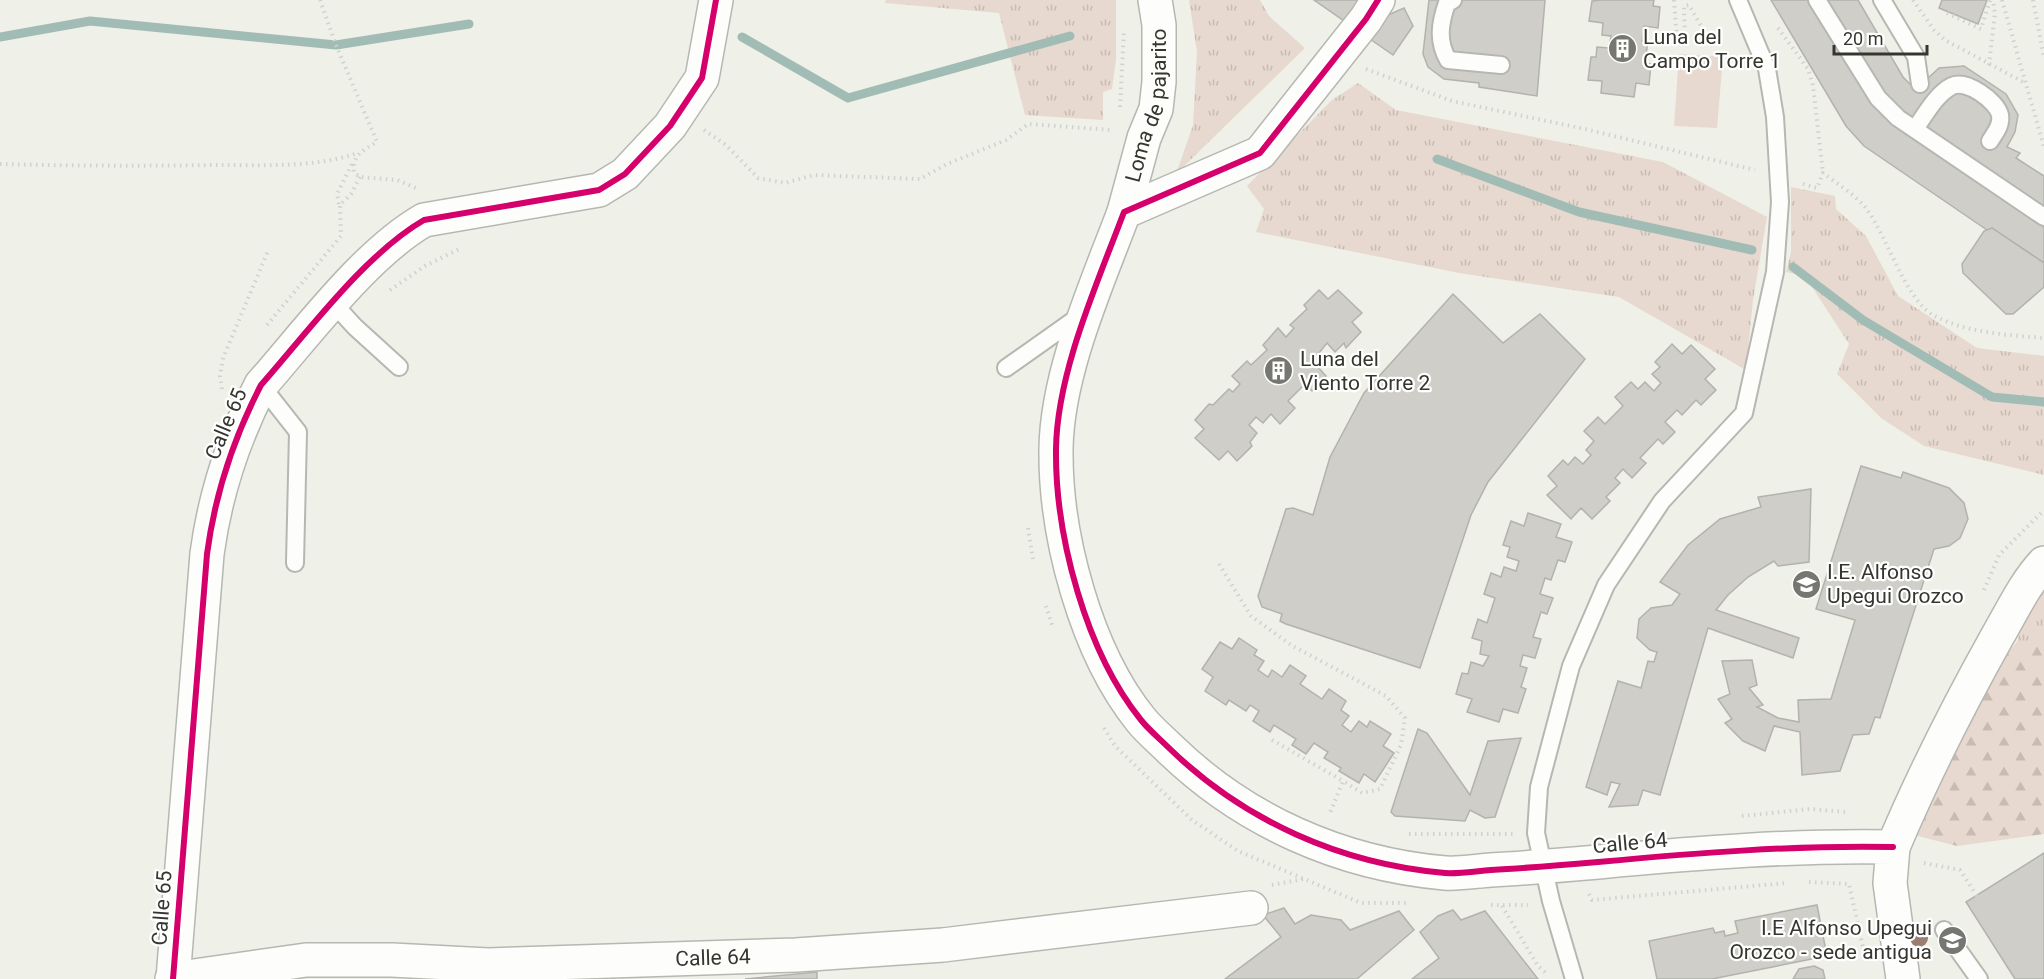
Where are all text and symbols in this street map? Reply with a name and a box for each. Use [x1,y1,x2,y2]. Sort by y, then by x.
scale bar [1834,18,1927,56]
place label: Luna del Campo Torre 1 [1643,25,1781,73]
text: 20 m [1843,28,1883,49]
street label: Loma de pajarito [1121,29,1171,185]
building icon: Luna del Campo Torre 1 [1606,33,1638,65]
place label: Luna del Viento Torre 2 [1300,347,1431,395]
building icon: Luna del Viento Torre 2 [1263,355,1295,387]
street label: Calle 65 [200,385,252,463]
place label: I.E. Alfonso Upegui Orozco [1827,560,1964,608]
school or university icon: I.E. Alfonso Upegui Orozco [1790,568,1822,600]
street label: Calle 64 [1591,828,1669,858]
street label: Calle 65 [147,870,177,946]
place label: I.E Alfonso Upegui Orozco - sede antigua [1729,916,1932,964]
school or university icon: I.E Alfonso Upegui Orozco - sede antigua [1937,924,1969,956]
street label: Calle 64 [675,944,751,971]

